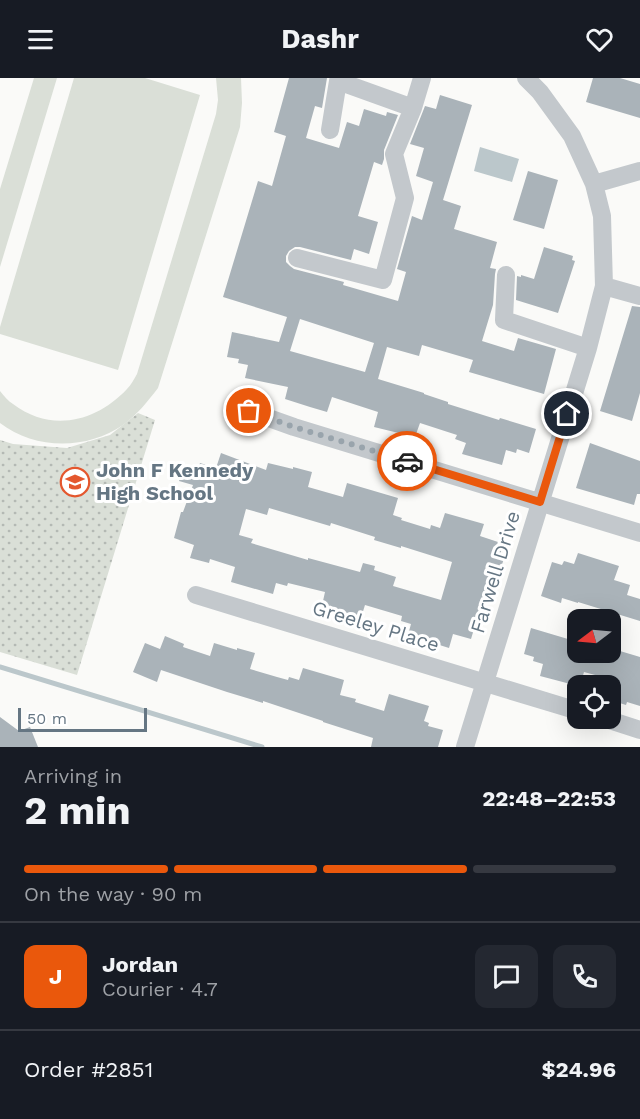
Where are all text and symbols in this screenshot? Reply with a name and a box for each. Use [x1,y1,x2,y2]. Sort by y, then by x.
icon: menu [24,23,57,56]
text: Dashr [281,23,359,55]
icon: heart [583,23,616,56]
pin [223,385,274,436]
pin [541,388,592,439]
icon: bag [232,394,265,427]
icon: home [550,397,583,430]
courier [377,431,437,491]
icon: car [391,445,424,478]
place label: John F Kennedy High School [96,458,254,505]
school or university icon: John F Kennedy High School [59,466,91,498]
street label: Farwell Drive [465,508,525,636]
street label: Greeley Place [310,595,442,657]
north arrow [567,609,621,663]
map controls [567,609,621,729]
button: locate [567,675,621,729]
scale bar [18,705,147,732]
text: 50 m [27,709,67,728]
text: Arriving in [24,764,122,788]
text: 22:48–22:53 [482,786,616,811]
text: 2 min [24,788,131,833]
text: On the way · 90 m [24,882,202,906]
button: chat [475,945,538,1008]
button: phone [553,945,616,1008]
text: Jordan [102,952,178,977]
text: J [49,964,62,989]
text: Courier · 4.7 [102,977,218,1001]
text: Order #2851 [24,1057,153,1082]
text: $24.96 [541,1057,616,1082]

